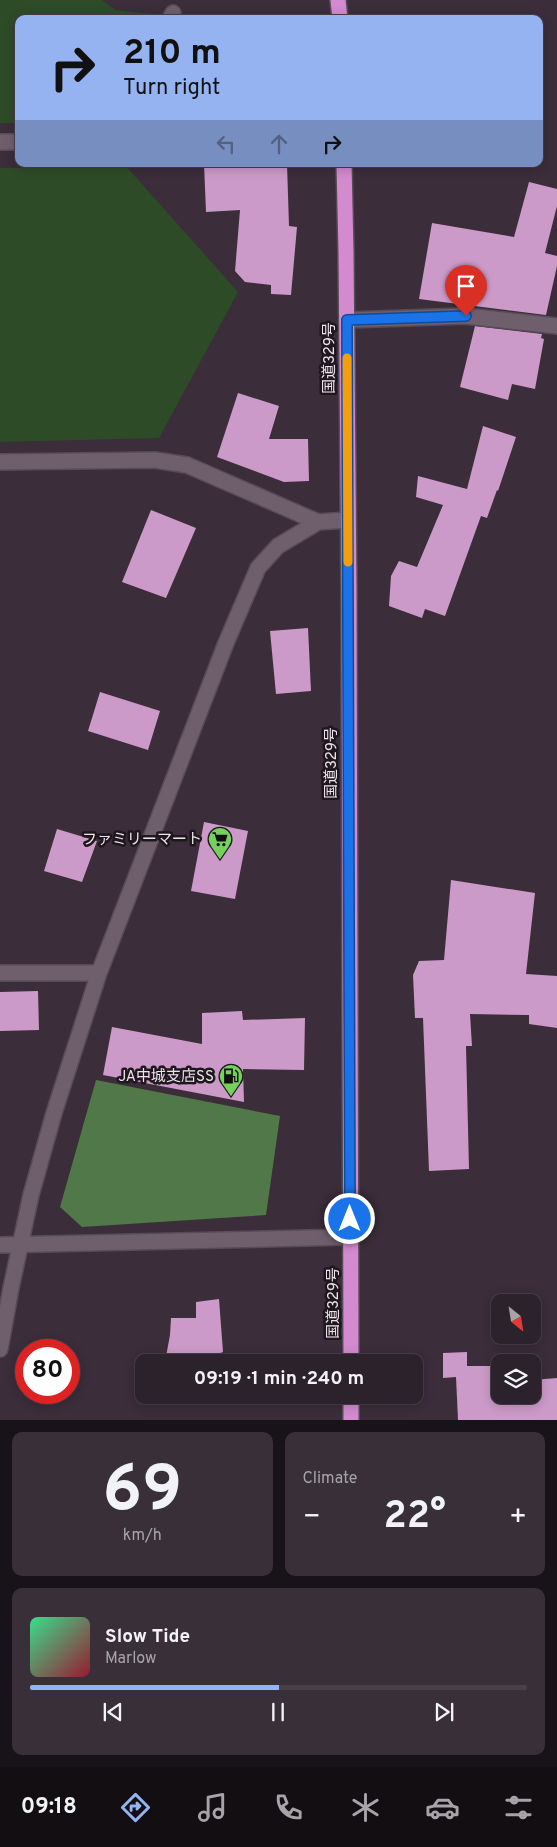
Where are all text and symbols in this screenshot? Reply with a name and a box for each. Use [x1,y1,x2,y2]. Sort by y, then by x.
text: 210 m [123,32,221,76]
icon: right [40,35,105,100]
text: Turn right [123,75,220,102]
icon: left [212,130,240,158]
icon: ahead [265,130,293,158]
icon: right [318,130,346,158]
pin [445,265,487,316]
icon: arrive [452,272,480,300]
street label: 国道329号 [321,322,340,394]
street label: 国道329号 [323,727,342,799]
supermarket icon: ファミリーマート [207,826,233,860]
place label: ファミリーマート [82,831,202,850]
fuel station icon: JA中城支店SS [218,1063,244,1097]
place label: JA中城支店SS [118,1068,214,1087]
position arrow [323,1192,375,1244]
street label: 国道329号 [325,1267,344,1339]
north arrow [491,1294,541,1344]
map controls [491,1294,541,1404]
speed limit sign: 80 [15,1339,80,1404]
button: layers [491,1354,541,1404]
text: 09:19 · 1 min · 240 m [194,1367,364,1391]
text: 69 [102,1452,182,1534]
text: Climate [303,1469,357,1489]
text: 22° [384,1493,446,1542]
text: − [303,1500,321,1536]
text: + [509,1500,527,1536]
text: km/h [123,1526,162,1546]
text: Slow Tide [105,1625,190,1649]
text: Marlow [105,1649,157,1669]
icon: previous [99,1698,127,1726]
icon: pause [264,1698,292,1726]
icon: next [430,1698,458,1726]
icon: directions [118,1790,153,1825]
icon: music [195,1790,230,1825]
icon: phone [271,1790,306,1825]
icon: climate [348,1790,383,1825]
icon: car [425,1790,460,1825]
icon: filters [501,1790,536,1825]
text: 09:18 [21,1794,77,1821]

